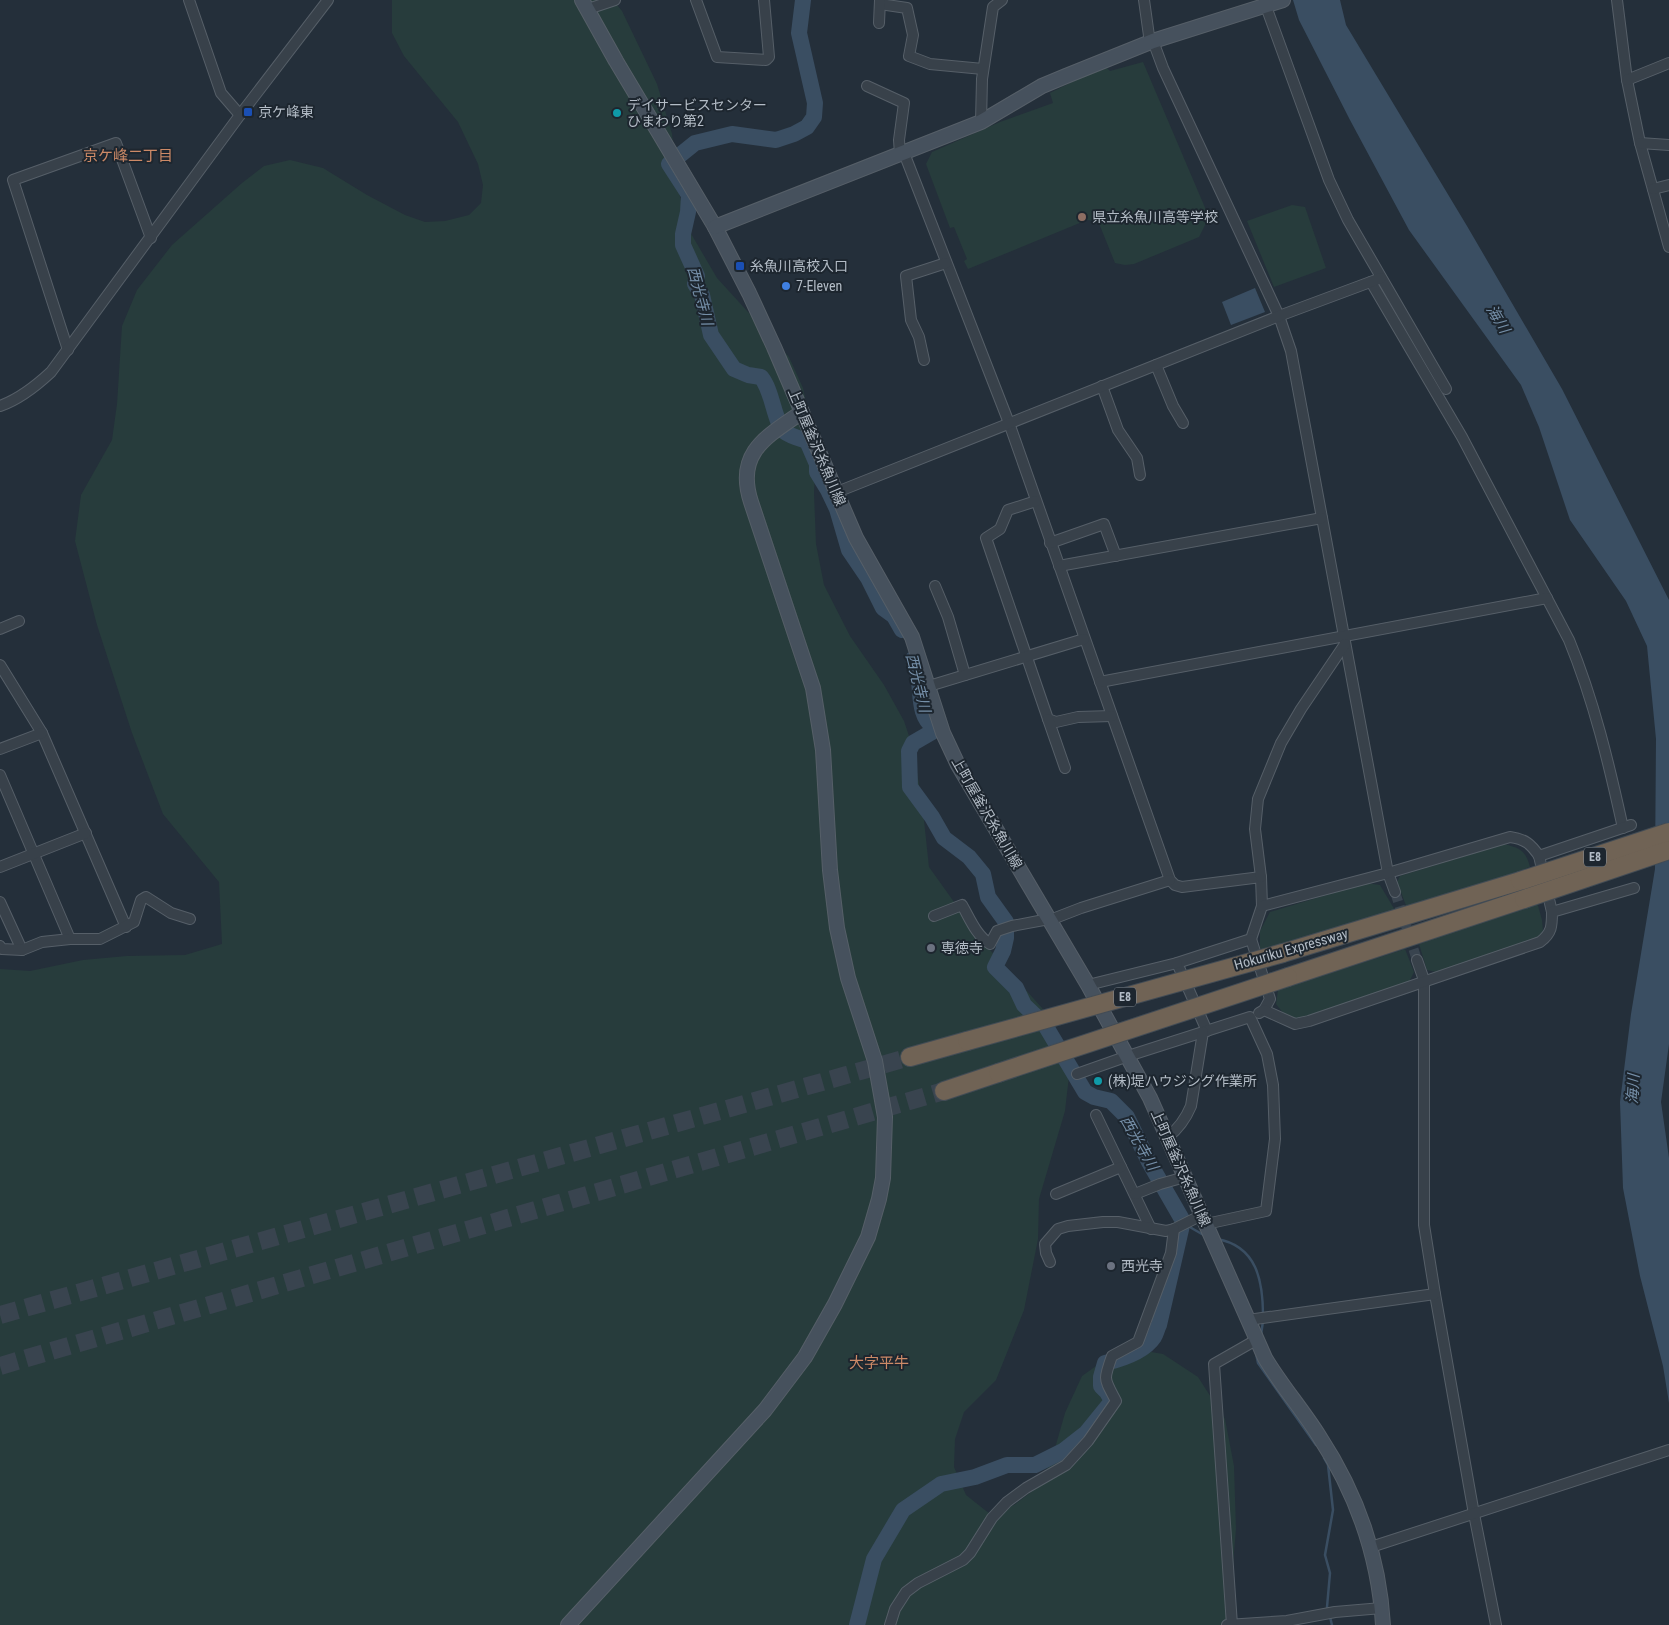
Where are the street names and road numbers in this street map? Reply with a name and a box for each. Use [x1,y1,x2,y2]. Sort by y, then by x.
street label: 上町屋釜沢糸魚川線 [785,386,849,508]
street label: 上町屋釜沢糸魚川線 [949,754,1025,872]
road number: E8 [1584,848,1606,866]
street label: Hokuriku Expressway [1232,925,1350,973]
road number: E8 [1114,988,1136,1006]
street label: 上町屋釜沢糸魚川線 [1148,1107,1214,1229]

